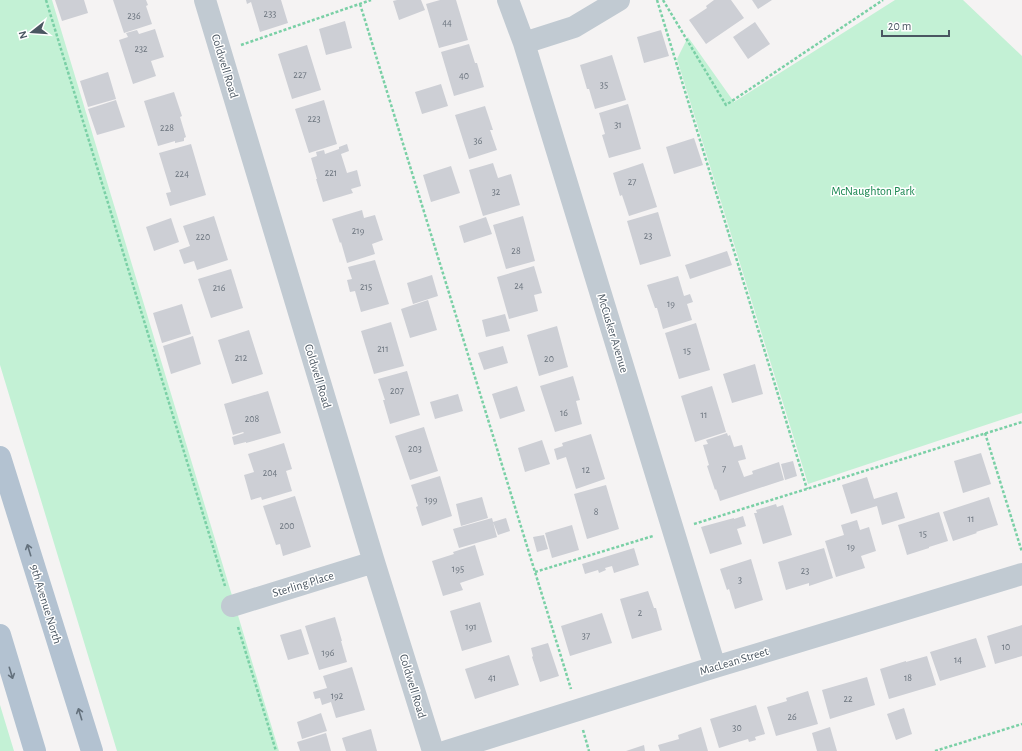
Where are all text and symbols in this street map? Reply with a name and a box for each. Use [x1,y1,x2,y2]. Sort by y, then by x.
house number: 233 [264,9,276,19]
house number: 236 [127,11,141,21]
north arrow [12,12,52,52]
scale bar [882,12,949,38]
house number: 44 [442,18,452,28]
text: 20 m [888,20,911,32]
text: N [17,30,29,40]
street label: Coldwell Road [210,33,240,99]
house number: 232 [134,44,148,54]
house number: 227 [293,70,307,80]
house number: 40 [459,71,469,81]
house number: 35 [600,80,608,90]
house number: 223 [307,114,321,124]
house number: 31 [614,120,622,130]
house number: 228 [160,123,174,133]
house number: 36 [474,136,483,146]
house number: 221 [325,168,337,178]
house number: 224 [175,169,189,179]
house number: 27 [628,177,636,187]
park label: McNaughton Park [831,185,915,197]
house number: 32 [492,187,501,197]
house number: 219 [352,226,365,236]
house number: 23 [644,231,652,241]
house number: 220 [196,232,210,242]
house number: 28 [511,246,521,256]
house number: 24 [514,281,524,291]
house number: 215 [360,282,372,292]
house number: 216 [213,283,226,293]
street label: McCusker Avenue [595,292,631,374]
house number: 19 [667,299,675,309]
street label: Coldwell Road [303,343,333,409]
house number: 211 [377,344,389,354]
house number: 15 [683,346,691,356]
house number: 212 [235,353,248,363]
house number: 20 [544,354,554,364]
house number: 207 [390,386,404,396]
house number: 16 [560,408,568,418]
house number: 11 [701,410,707,420]
house number: 208 [245,414,260,424]
house number: 203 [408,444,422,454]
house number: 7 [722,464,726,474]
house number: 12 [582,465,590,475]
house number: 204 [263,468,278,478]
house number: 199 [425,495,438,505]
house number: 8 [594,507,599,517]
house number: 11 [968,514,974,524]
house number: 200 [279,521,295,531]
house number: 15 [919,529,927,539]
house number: 19 [847,542,855,552]
one-way arrow [25,543,32,556]
street label: 9th Avenue North [28,563,64,645]
house number: 195 [452,564,464,574]
house number: 23 [801,566,809,576]
street label: Sterling Place [271,569,335,599]
house number: 3 [738,575,742,585]
house number: 2 [638,608,643,618]
house number: 191 [465,622,477,632]
house number: 37 [582,631,590,641]
house number: 10 [1002,642,1010,652]
street label: MacLean Street [698,645,770,677]
house number: 196 [322,648,335,658]
street label: Coldwell Road [398,653,428,719]
house number: 14 [954,655,962,665]
one-way arrow [8,666,15,679]
house number: 41 [488,673,496,683]
house number: 18 [904,673,912,683]
house number: 192 [331,691,344,701]
house number: 22 [843,694,853,704]
one-way arrow [76,707,83,720]
house number: 26 [787,712,797,722]
house number: 30 [732,723,742,733]

